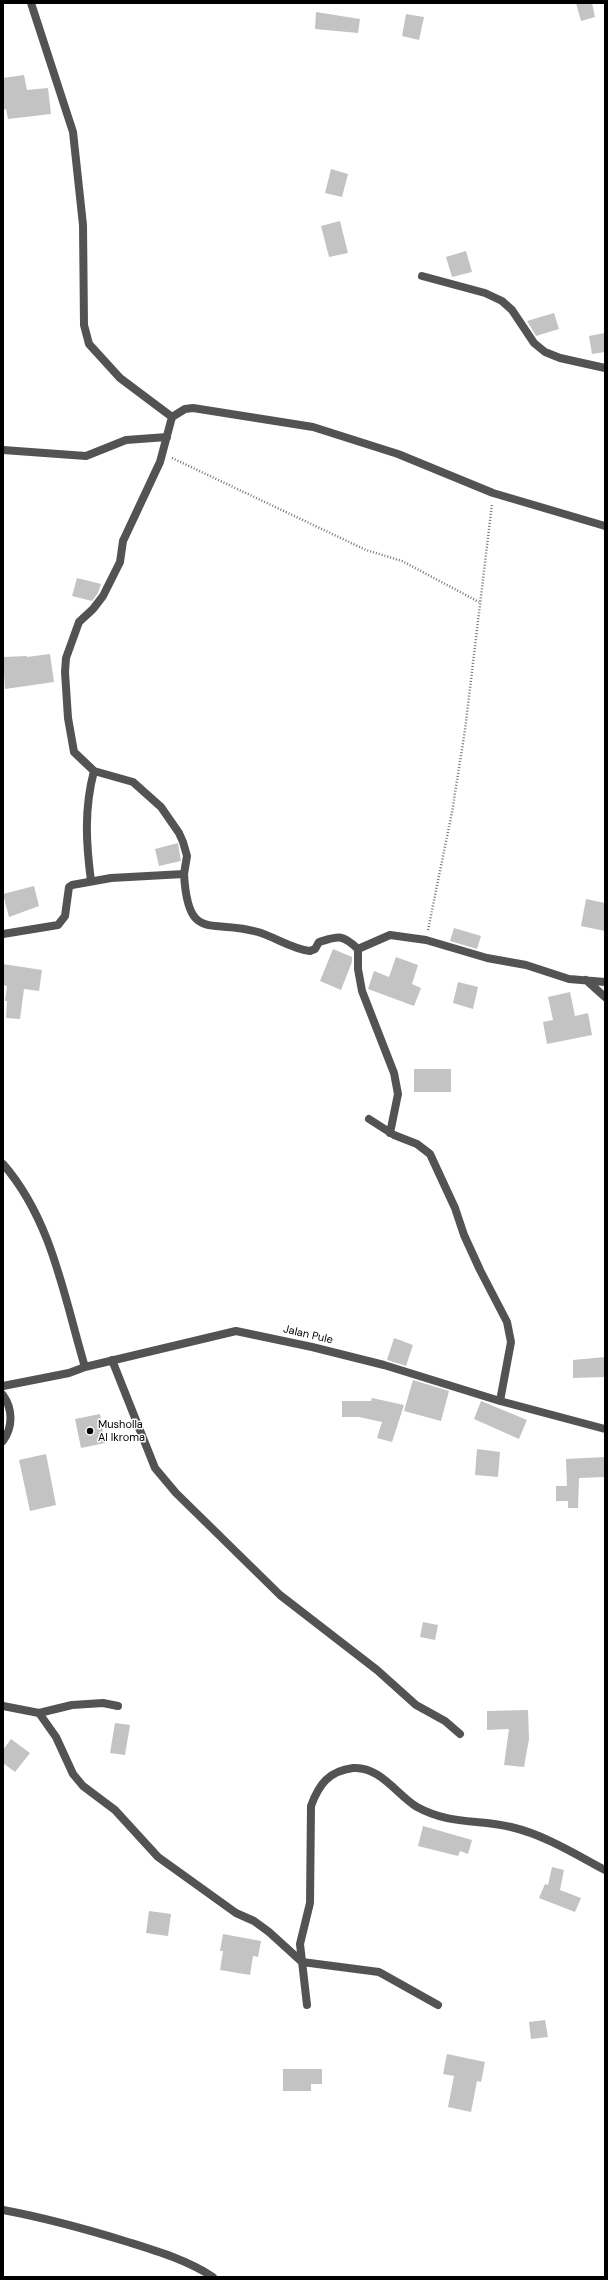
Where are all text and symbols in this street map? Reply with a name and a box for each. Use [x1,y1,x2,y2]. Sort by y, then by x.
street label: Jalan Pule [282,1323,334,1347]
place label: Musholla Al Ikroma [98,1418,145,1444]
marker: Musholla Al Ikroma [85,1426,95,1436]

